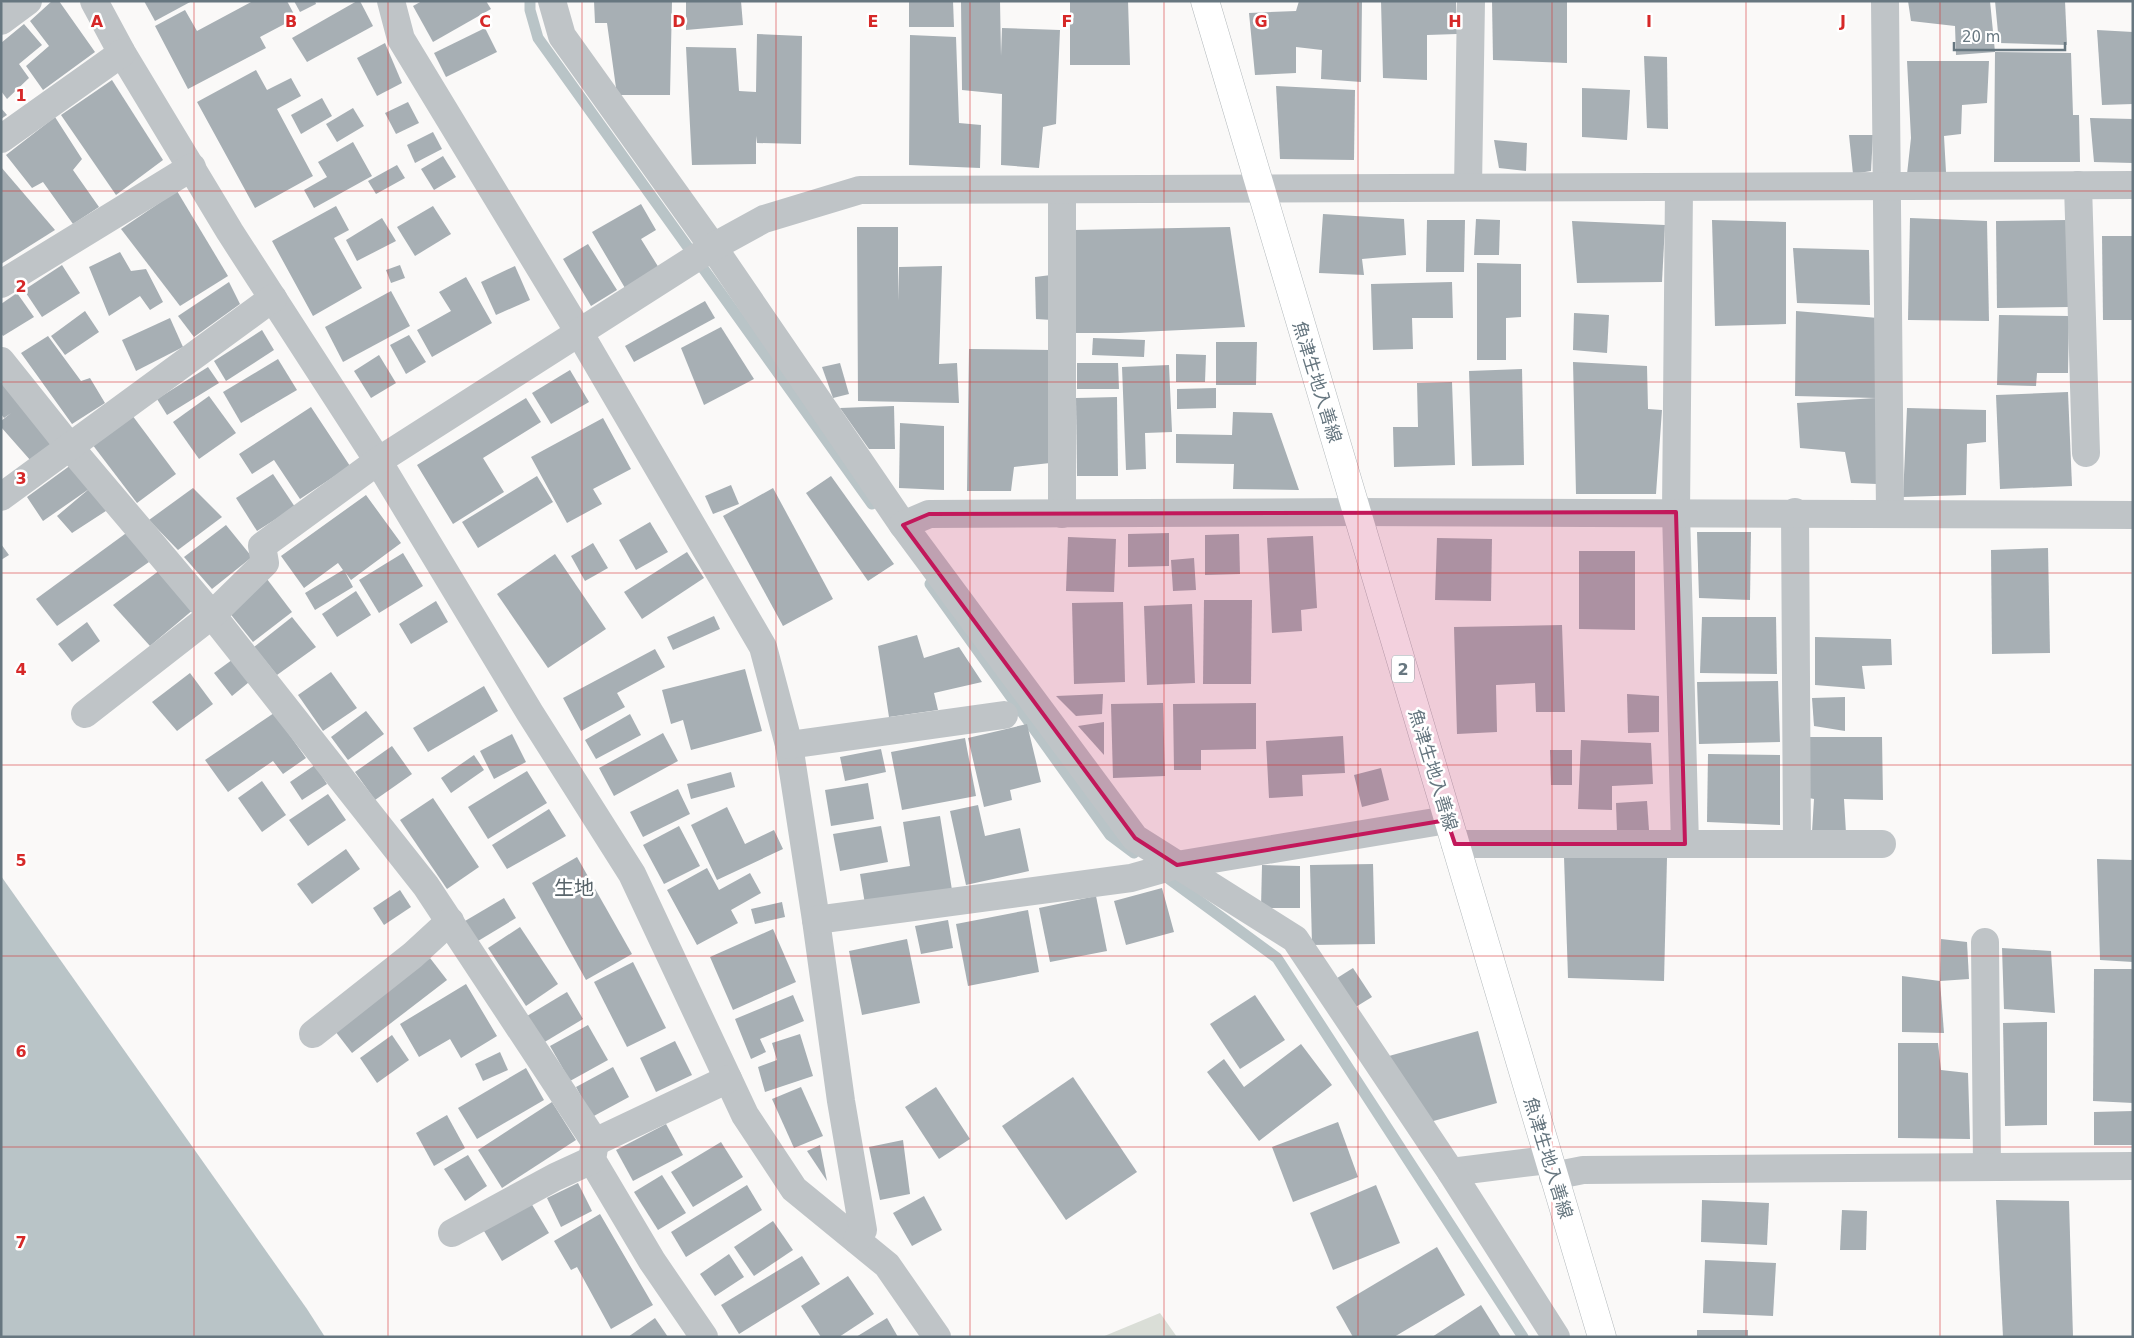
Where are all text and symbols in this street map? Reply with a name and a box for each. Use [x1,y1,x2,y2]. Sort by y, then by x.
text: A [91,12,104,31]
text: B [285,12,297,31]
text: C [479,12,491,31]
text: D [672,12,686,31]
text: E [868,12,878,31]
text: F [1062,12,1072,31]
text: G [1254,12,1268,31]
text: H [1448,12,1462,31]
text: I [1646,12,1652,31]
text: J [1839,12,1846,31]
scale bar [1954,20,2065,52]
text: 20 m [1962,28,2000,46]
text: 1 [15,86,27,105]
text: 2 [15,277,27,296]
street label: 魚津生地入善線 [1289,319,1346,445]
text: 3 [15,469,27,488]
road number: 2 [1392,656,1414,682]
text: 4 [15,660,27,679]
street label: 魚津生地入善線 [1405,707,1462,833]
text: 5 [15,851,27,870]
district label: 生地 [554,876,594,900]
text: 6 [15,1042,27,1061]
street label: 魚津生地入善線 [1520,1095,1577,1221]
text: 7 [15,1233,27,1252]

